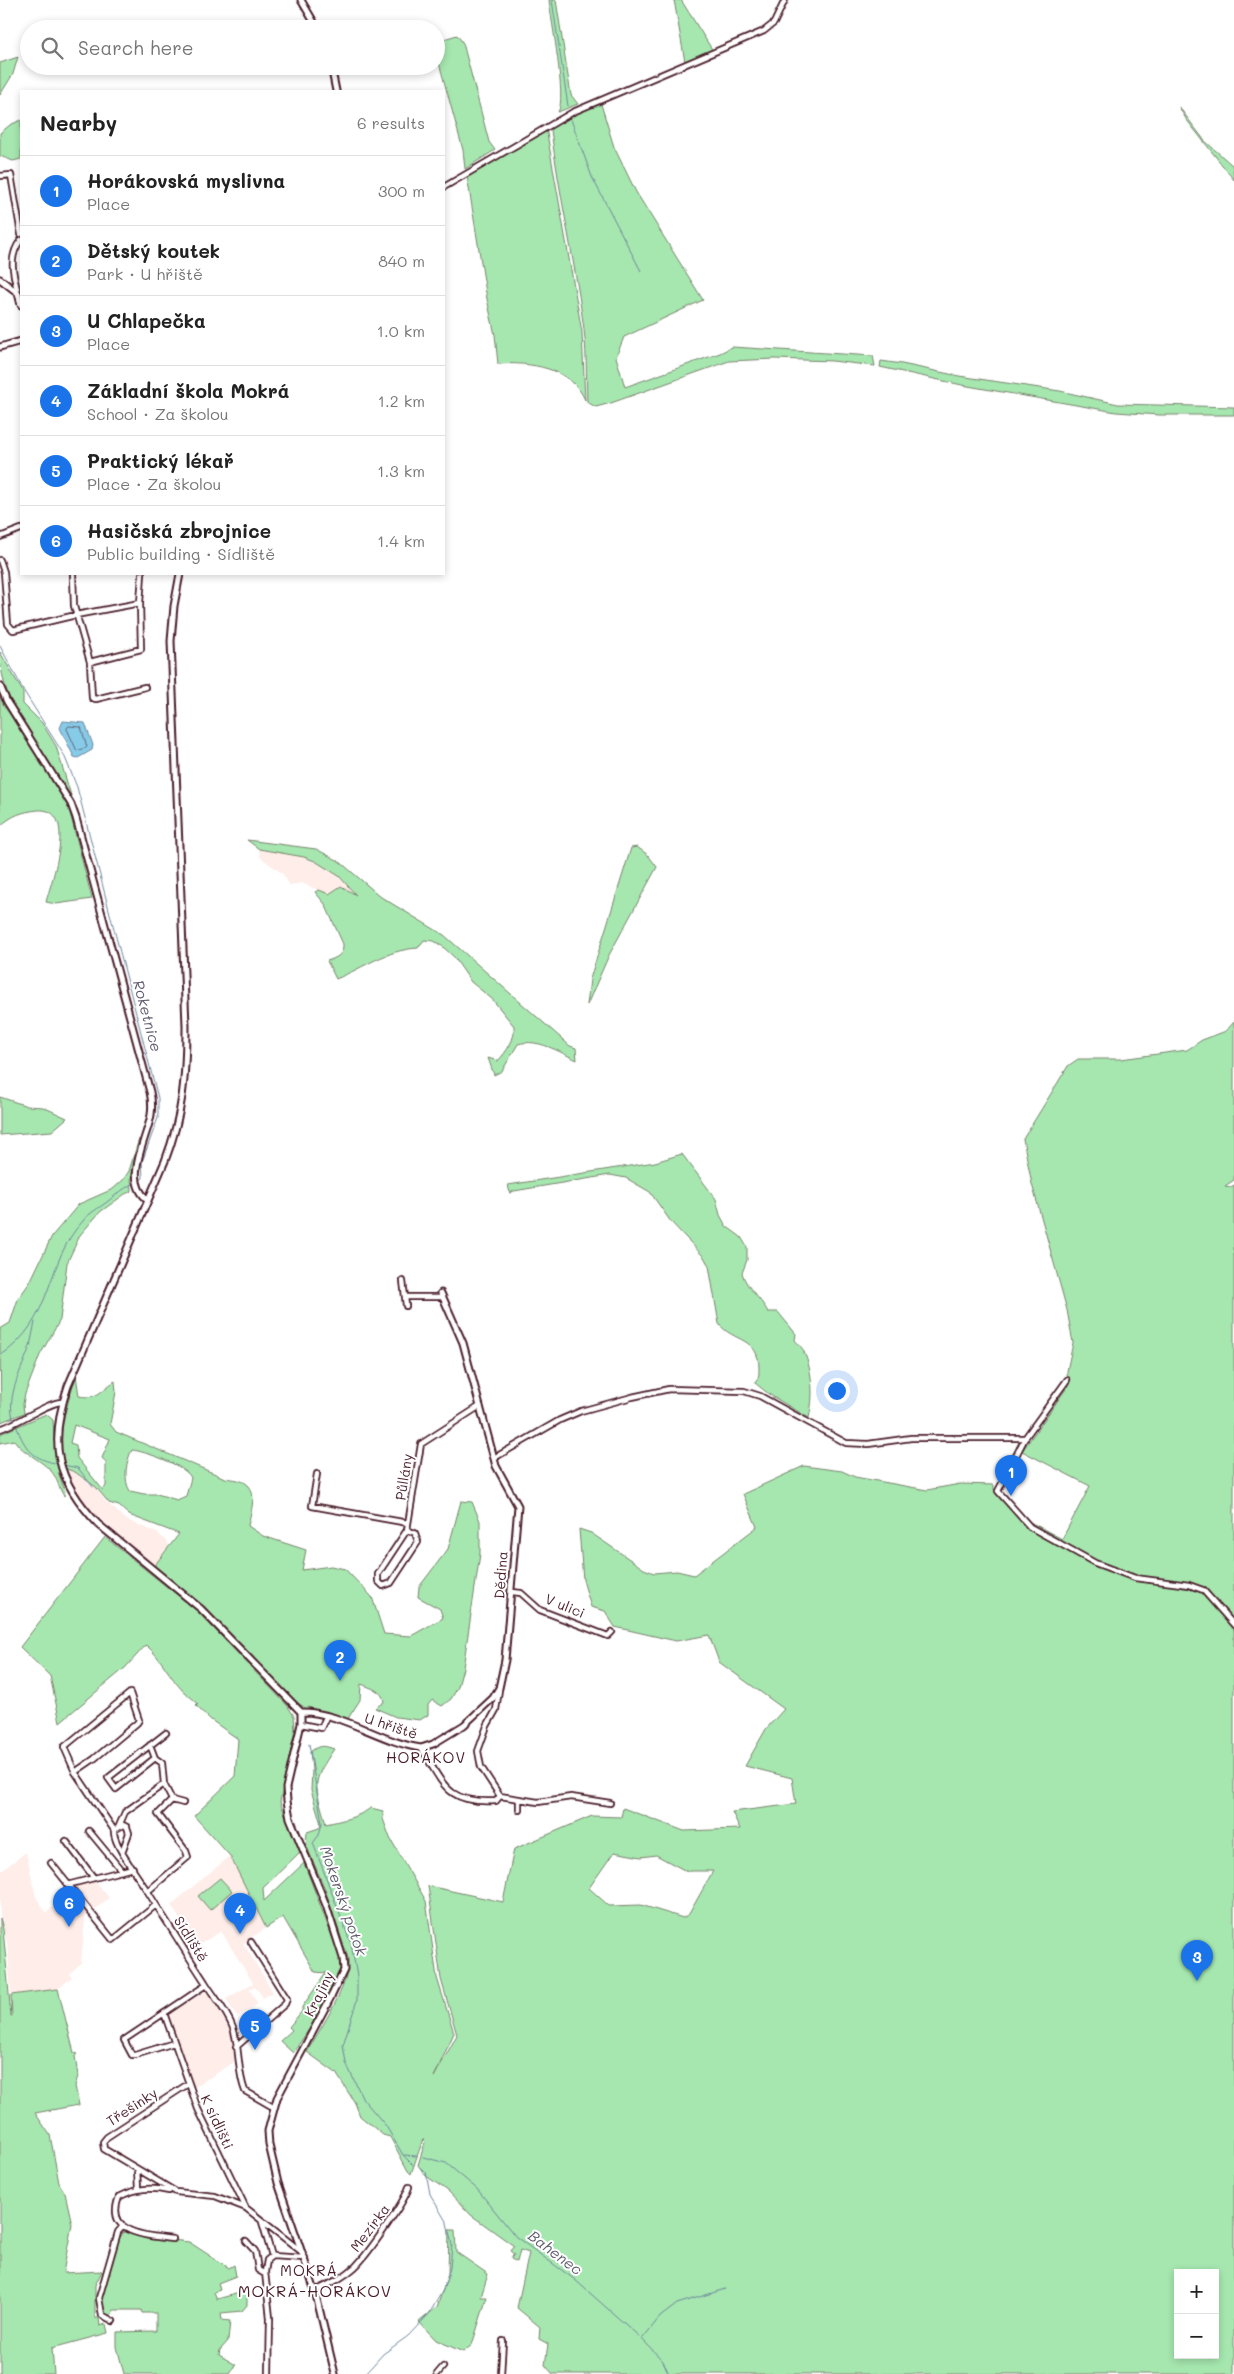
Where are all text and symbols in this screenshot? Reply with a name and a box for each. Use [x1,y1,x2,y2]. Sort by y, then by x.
search box [20,20,445,75]
icon: search [38,34,66,62]
text: Search here [78,35,194,60]
text: Nearby [40,109,117,136]
text: 6 results [357,112,425,133]
text: Horákovská myslivna [87,168,285,193]
text: 1 [52,180,60,201]
text: 300 m [378,180,425,201]
text: Place [87,193,130,214]
text: Dětský koutek [87,238,220,263]
text: 2 [52,250,60,271]
text: 840 m [378,250,425,271]
text: Park · U hřiště [87,263,203,284]
text: U Chlapečka [87,308,206,333]
text: 3 [51,320,61,341]
text: 1.0 km [377,320,425,341]
text: Place [87,333,130,354]
text: Základní škola Mokrá [87,378,289,403]
text: 4 [51,390,61,411]
text: 1.2 km [378,390,425,411]
text: School · Za školou [87,403,229,424]
text: Praktický lékař [87,448,234,473]
text: 5 [51,460,61,481]
text: 1.3 km [377,460,425,481]
text: Place · Za školou [87,473,221,494]
text: Hasičská zbrojnice [87,518,271,543]
text: 6 [51,530,61,551]
text: 1.4 km [377,530,425,551]
text: Public building · Sídliště [87,543,275,564]
water label: Roketnice [129,978,167,1054]
your location [824,1378,850,1404]
street label: Půllány [390,1452,417,1502]
pin: 1 [995,1455,1027,1496]
street label: Dědina [489,1550,512,1600]
street label: V ulici [542,1589,588,1622]
pin: 2 [324,1640,356,1681]
street label: U hřiště [362,1708,420,1743]
district label: HORÁKOV [386,1747,466,1767]
water label: Mokerský potok [316,1843,372,1959]
pin: 6 [53,1886,85,1927]
pin: 4 [224,1893,256,1934]
street label: Sídliště [170,1912,213,1965]
pin: 3 [1181,1940,1213,1981]
street label: Krajiny [299,1968,338,2020]
pin: 5 [239,2009,271,2050]
street label: Třešinky [103,2083,161,2130]
street label: K sídlišti [197,2091,238,2152]
street label: Mezírka [345,2200,394,2255]
water label: Bahenec [524,2225,587,2279]
district label: MOKRÁ [280,2260,338,2280]
map controls [1174,2269,1219,2359]
button: + [1174,2269,1219,2314]
district label: MOKRÁ-HORÁKOV [238,2280,392,2301]
button: − [1174,2314,1219,2359]

